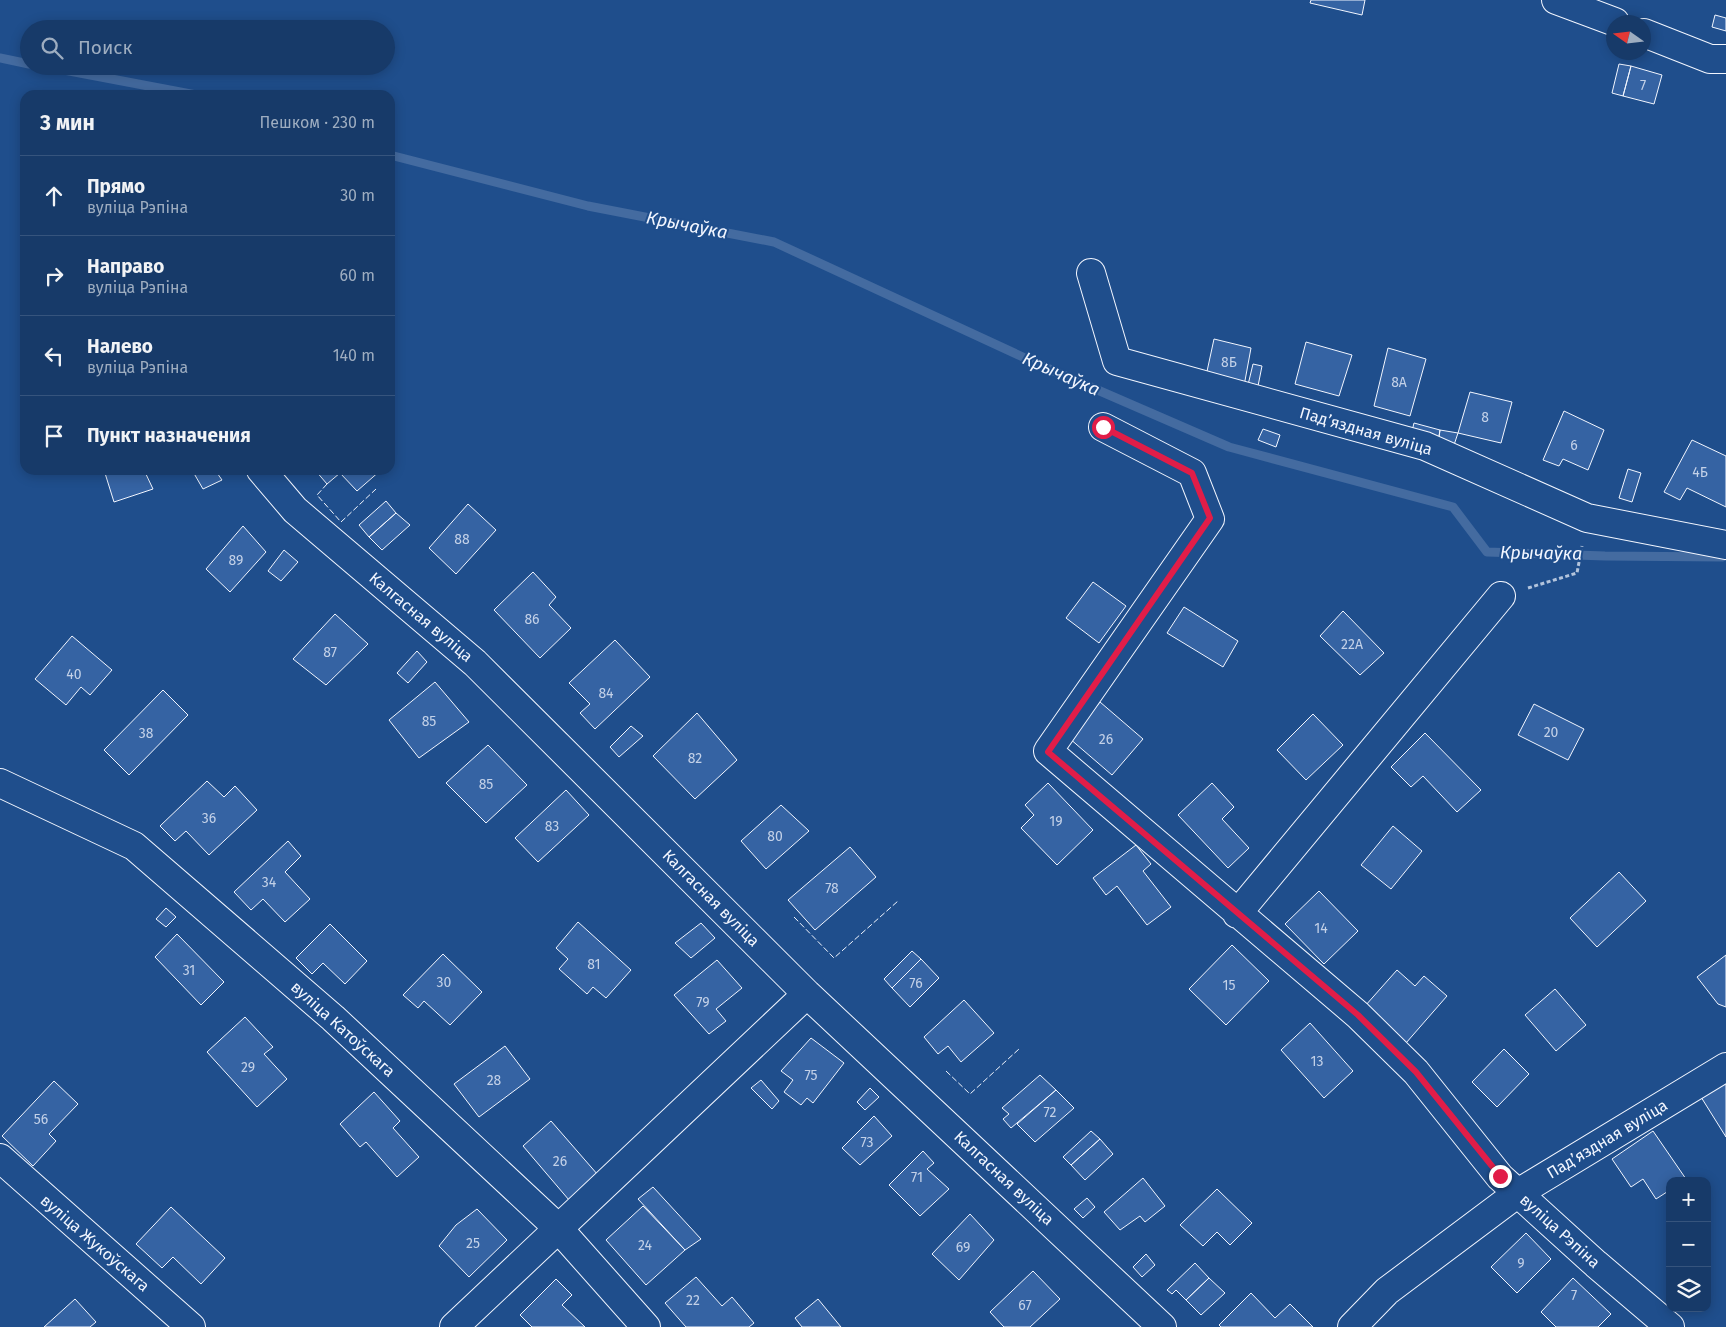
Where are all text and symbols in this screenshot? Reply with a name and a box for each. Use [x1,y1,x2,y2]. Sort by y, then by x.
north arrow [1606,15,1651,60]
search box [20,20,395,75]
icon: search [38,34,66,62]
text: Поиск [78,36,132,59]
house number: 7 [1640,77,1646,94]
text: 3 мин [40,110,95,136]
text: Пешком · 230 m [259,113,375,132]
text: Прямо [87,175,145,198]
icon: ahead [40,182,68,210]
text: 30 m [340,186,375,205]
text: вуліца Рэпіна [87,198,188,217]
water label: Крычаўка [644,206,730,244]
text: Направо [87,255,164,278]
icon: right [40,262,68,290]
text: 60 m [340,266,375,285]
text: вуліца Рэпіна [87,278,188,297]
text: Налево [87,335,153,358]
icon: left [40,342,68,370]
text: 140 m [333,346,375,365]
water label: Крычаўка [1019,347,1103,401]
house number: 8Б [1221,354,1237,371]
text: вуліца Рэпіна [87,358,188,377]
house number: 8А [1391,374,1407,391]
street label: Падʼяздная вуліца [1297,403,1435,459]
house number: 8 [1481,409,1489,426]
route start [1092,416,1115,439]
icon: arrive [40,422,68,450]
text: Пункт назначения [87,424,251,447]
house number: 6 [1570,437,1578,454]
house number: 4Б [1692,464,1708,481]
house number: 88 [454,531,470,548]
water label: Крычаўка [1500,541,1582,565]
house number: 89 [229,552,243,569]
street label: Калгасная вуліца [365,568,477,666]
house number: 86 [524,611,540,628]
house number: 22А [1341,636,1363,653]
house number: 87 [323,644,337,661]
house number: 40 [66,666,82,683]
house number: 84 [598,685,614,702]
house number: 85 [422,713,436,730]
house number: 20 [1544,724,1559,741]
house number: 38 [139,725,154,742]
house number: 26 [1099,731,1113,748]
house number: 82 [688,750,702,767]
house number: 85 [479,776,493,793]
house number: 36 [202,810,216,827]
house number: 19 [1049,813,1063,830]
house number: 83 [545,818,559,835]
house number: 80 [767,828,783,845]
street label: Калгасная вуліца [659,846,763,950]
house number: 34 [262,874,277,891]
house number: 78 [825,880,839,897]
house number: 14 [1314,920,1328,937]
house number: 81 [587,956,601,973]
house number: 31 [183,962,195,979]
house number: 30 [437,974,452,991]
house number: 76 [909,975,923,992]
street label: вуліца Катоўскага [287,977,399,1081]
house number: 15 [1222,977,1236,994]
house number: 79 [696,994,710,1011]
house number: 13 [1310,1053,1324,1070]
house number: 29 [241,1059,255,1076]
house number: 75 [804,1067,818,1084]
house number: 28 [487,1072,502,1089]
street label: Падʼяздная вуліца [1543,1096,1671,1182]
house number: 72 [1044,1104,1057,1121]
house number: 56 [34,1111,48,1128]
street label: Калгасная вуліца [950,1127,1058,1229]
house number: 73 [860,1134,874,1151]
house number: 26 [553,1153,567,1170]
route end [1489,1165,1512,1188]
house number: 71 [911,1169,923,1186]
map controls [1666,1177,1711,1312]
button: + [1666,1177,1711,1222]
street label: вуліца Рэпіна [1516,1190,1604,1272]
street label: вуліца Жукоўскага [37,1191,153,1295]
button: − [1666,1222,1711,1267]
house number: 25 [466,1235,480,1252]
house number: 24 [638,1237,653,1254]
house number: 69 [956,1239,970,1256]
house number: 9 [1517,1255,1525,1272]
button: layers [1666,1267,1711,1312]
house number: 7 [1571,1287,1577,1304]
house number: 22 [686,1292,700,1309]
house number: 67 [1018,1297,1032,1314]

